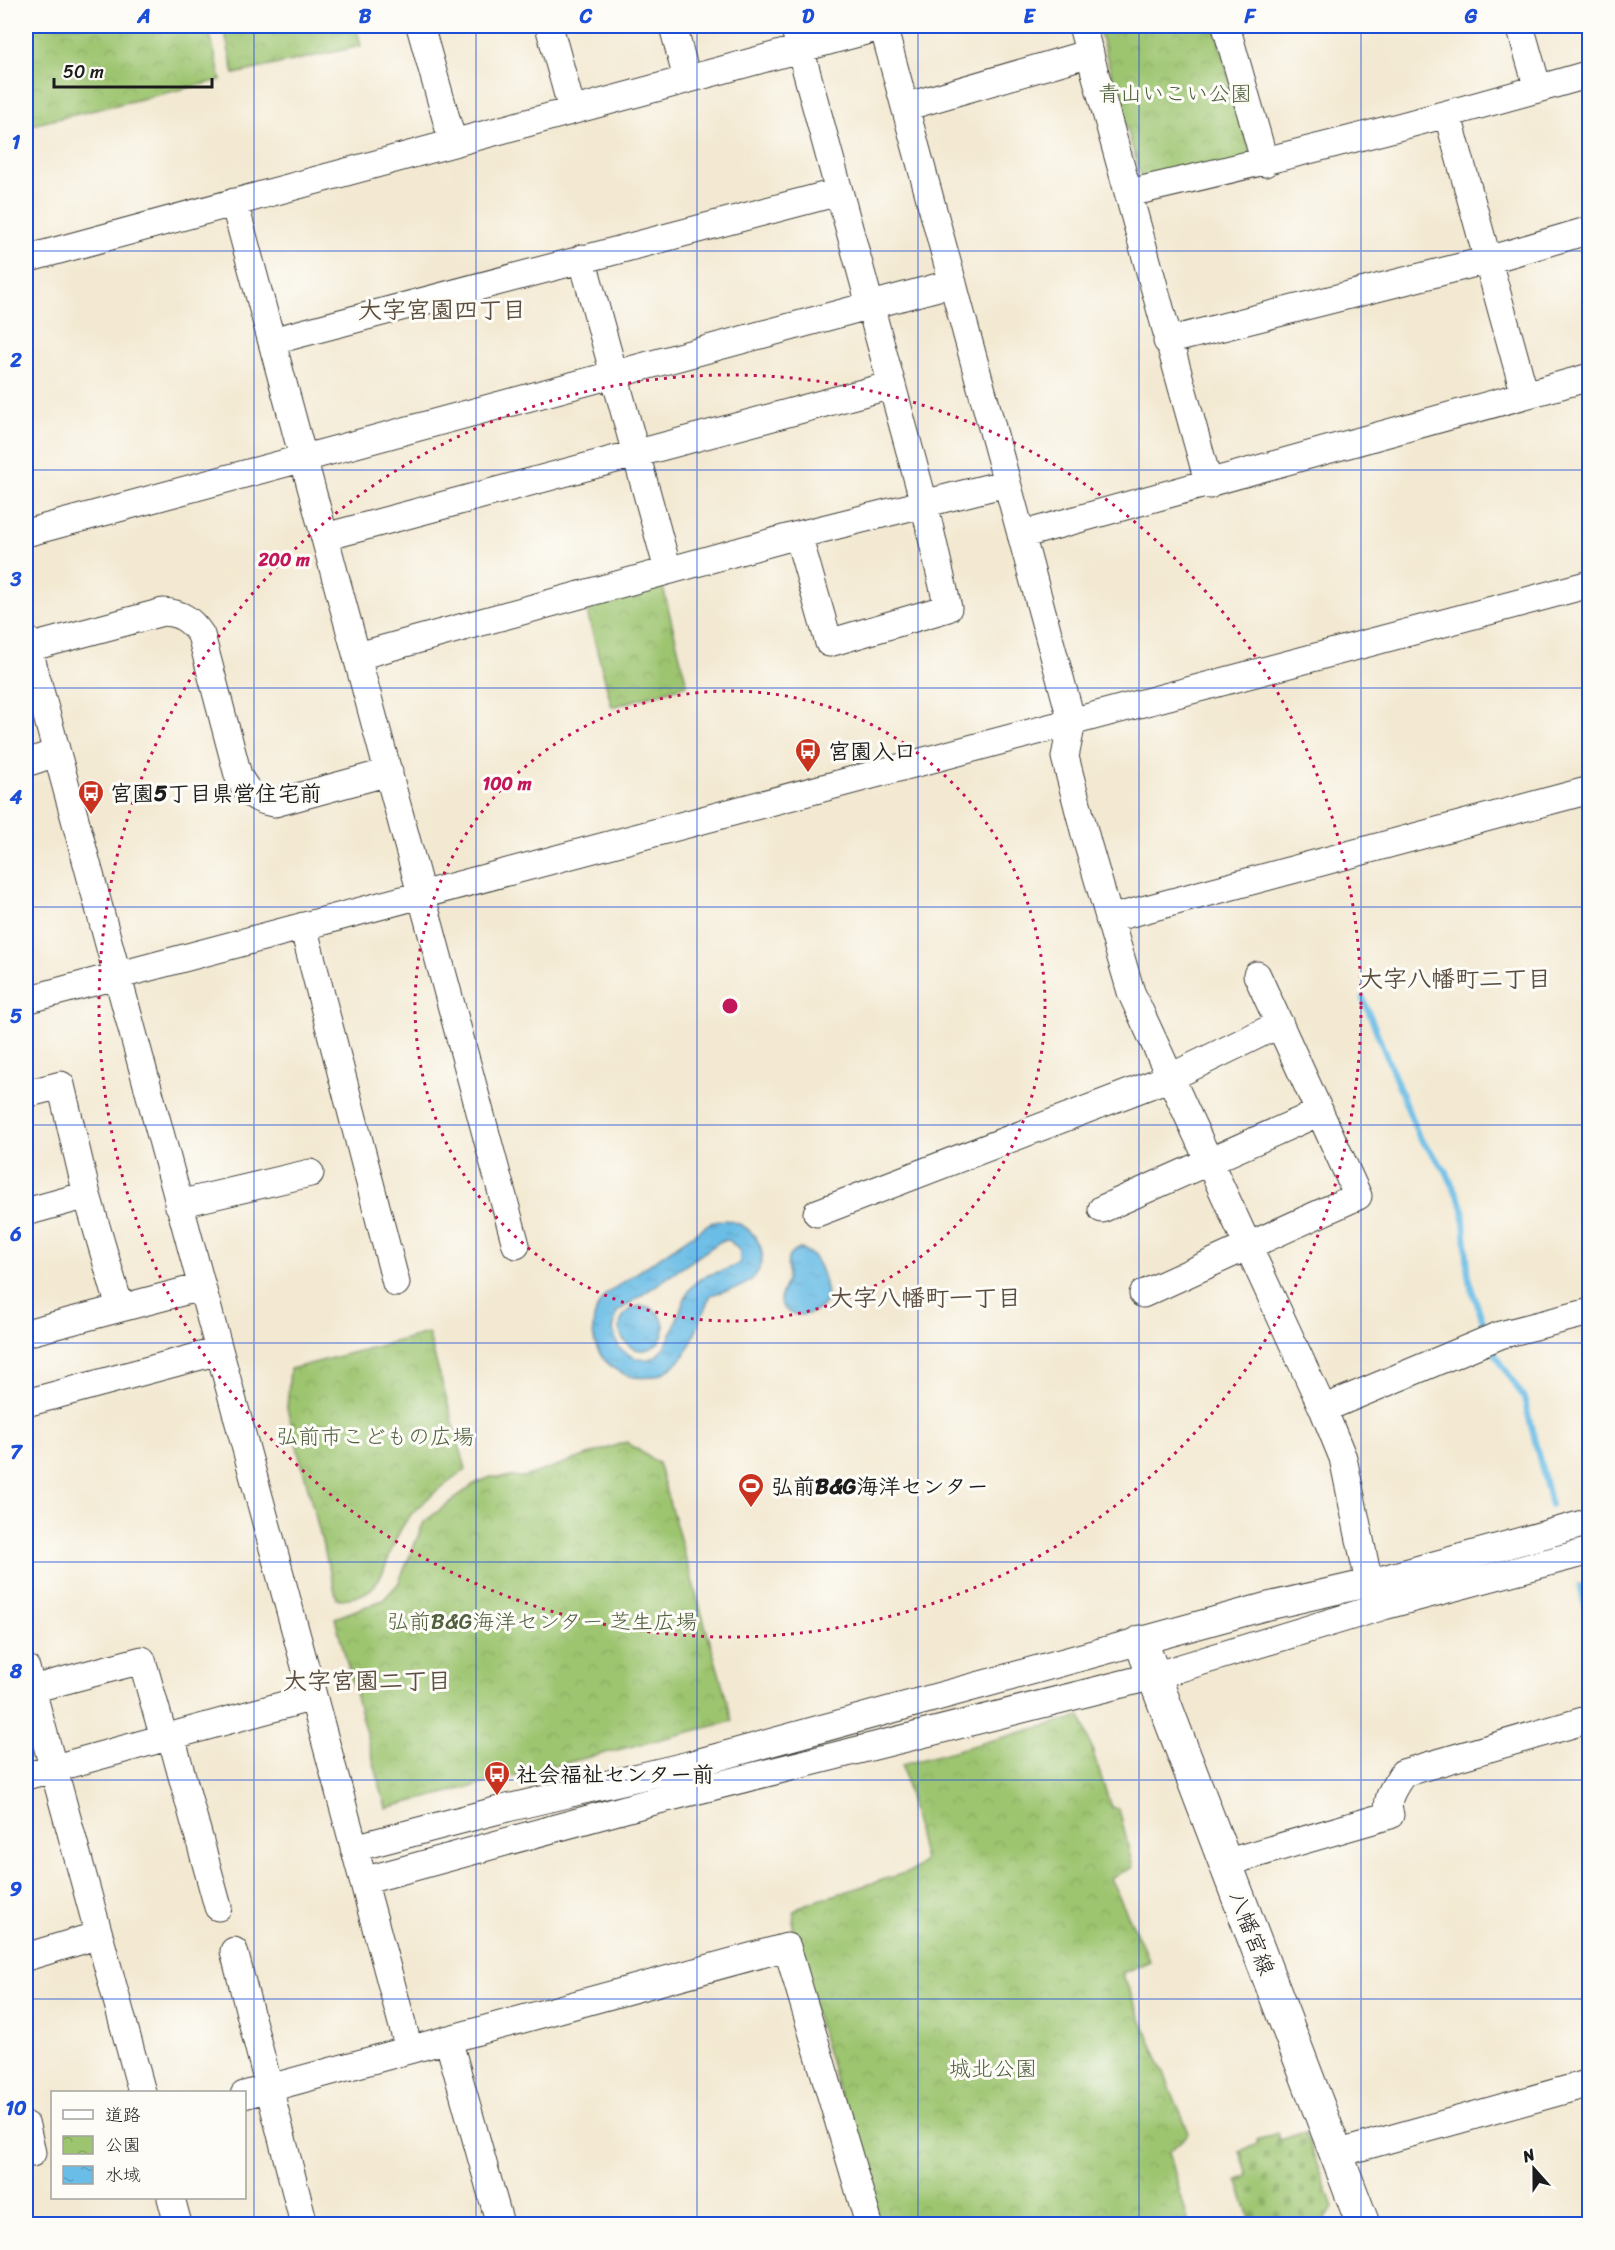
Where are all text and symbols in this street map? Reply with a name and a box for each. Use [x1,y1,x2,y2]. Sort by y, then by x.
text: A [136,0,151,34]
text: B [359,0,372,34]
text: C [579,0,593,34]
text: D [802,0,815,34]
text: E [1023,0,1036,34]
text: F [1244,0,1257,34]
text: G [1464,0,1478,34]
scale bar [54,51,212,89]
text: 50 m [63,56,104,88]
park label: 青山いこい公園 [1098,74,1252,113]
text: 1 [12,125,21,160]
district label: 大字宮園四丁目 [358,289,526,331]
text: 2 [9,343,22,378]
text: 200 m [257,544,310,576]
text: 3 [10,562,22,597]
place label: 宮園入口 [828,732,916,771]
bus stop icon: 宮園入口 [793,736,823,774]
text: 100 m [483,768,532,800]
place label: 宮園5丁目県営住宅前 [110,774,321,813]
bus stop icon: 宮園5丁目県営住宅前 [76,778,106,816]
text: 4 [9,780,23,815]
district label: 大字八幡町二丁目 [1359,958,1551,1000]
centre of rings [720,996,740,1016]
text: 5 [10,999,22,1034]
text: 6 [9,1217,22,1252]
district label: 大字八幡町一丁目 [829,1277,1021,1319]
park label: 弘前市こどもの広場 [276,1417,474,1456]
text: 7 [10,1435,23,1470]
place label: 弘前B&G海洋センター [771,1467,989,1506]
sports icon: 弘前B&G海洋センター [736,1471,766,1509]
park label: 弘前B&G海洋センター 芝生広場 [387,1602,697,1641]
text: 8 [9,1654,23,1689]
district label: 大字宮園二丁目 [283,1660,451,1702]
place label: 社会福祉センター前 [516,1755,714,1794]
bus stop icon: 社会福祉センター前 [482,1759,512,1797]
text: 9 [10,1872,22,1907]
street label: 八幡宮線 [1218,1885,1286,1981]
park label: 城北公園 [949,2049,1037,2088]
text: 10 [5,2091,27,2126]
legend [51,2091,246,2199]
text: 道路 [105,2099,141,2131]
text: 公園 [105,2129,141,2161]
north arrow [1504,2139,1564,2199]
text: N [1517,2140,1540,2171]
text: 水域 [105,2159,141,2191]

